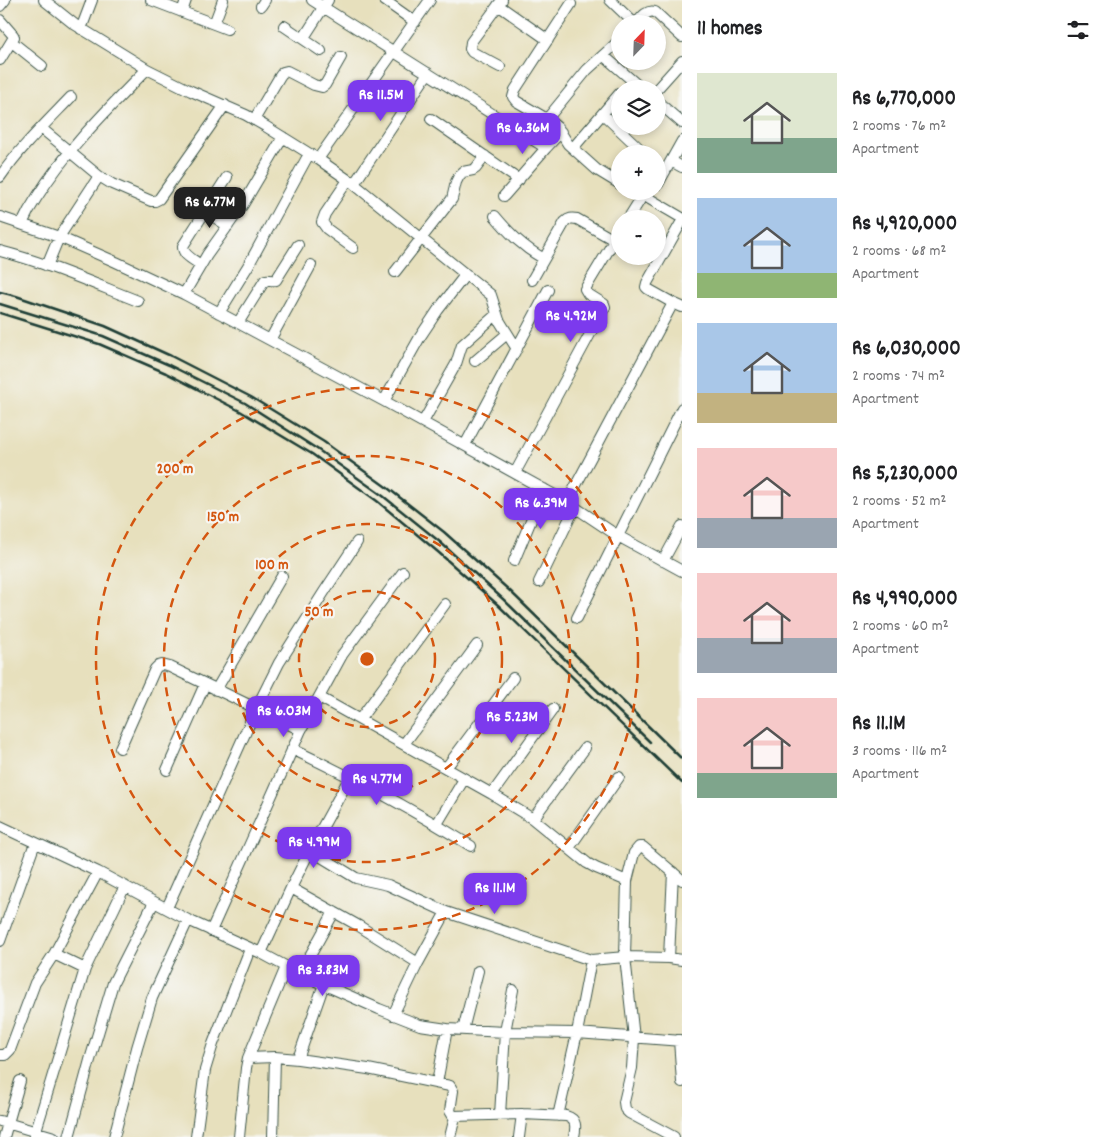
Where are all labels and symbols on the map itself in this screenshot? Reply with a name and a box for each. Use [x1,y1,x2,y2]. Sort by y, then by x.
north arrow [611,15,666,70]
pin: Rs 11.5M [329,80,433,122]
pin: Rs 6.36M [471,112,575,155]
pin: Rs 6.77M [158,186,262,229]
pin: Rs 4.92M [519,300,623,343]
text: 200 m [157,459,193,481]
pin: Rs 6.39M [489,488,593,530]
text: 150 m [207,507,239,529]
text: 100 m [255,555,289,577]
text: 50 m [305,602,333,624]
centre of rings [358,650,376,668]
pin: Rs 6.03M [232,696,336,738]
pin: Rs 5.23M [460,702,564,744]
pin: Rs 4.77M [325,764,429,806]
pin: Rs 4.99M [262,826,366,869]
pin: Rs 11.1M [443,872,547,915]
pin: Rs 3.83M [271,954,375,997]

